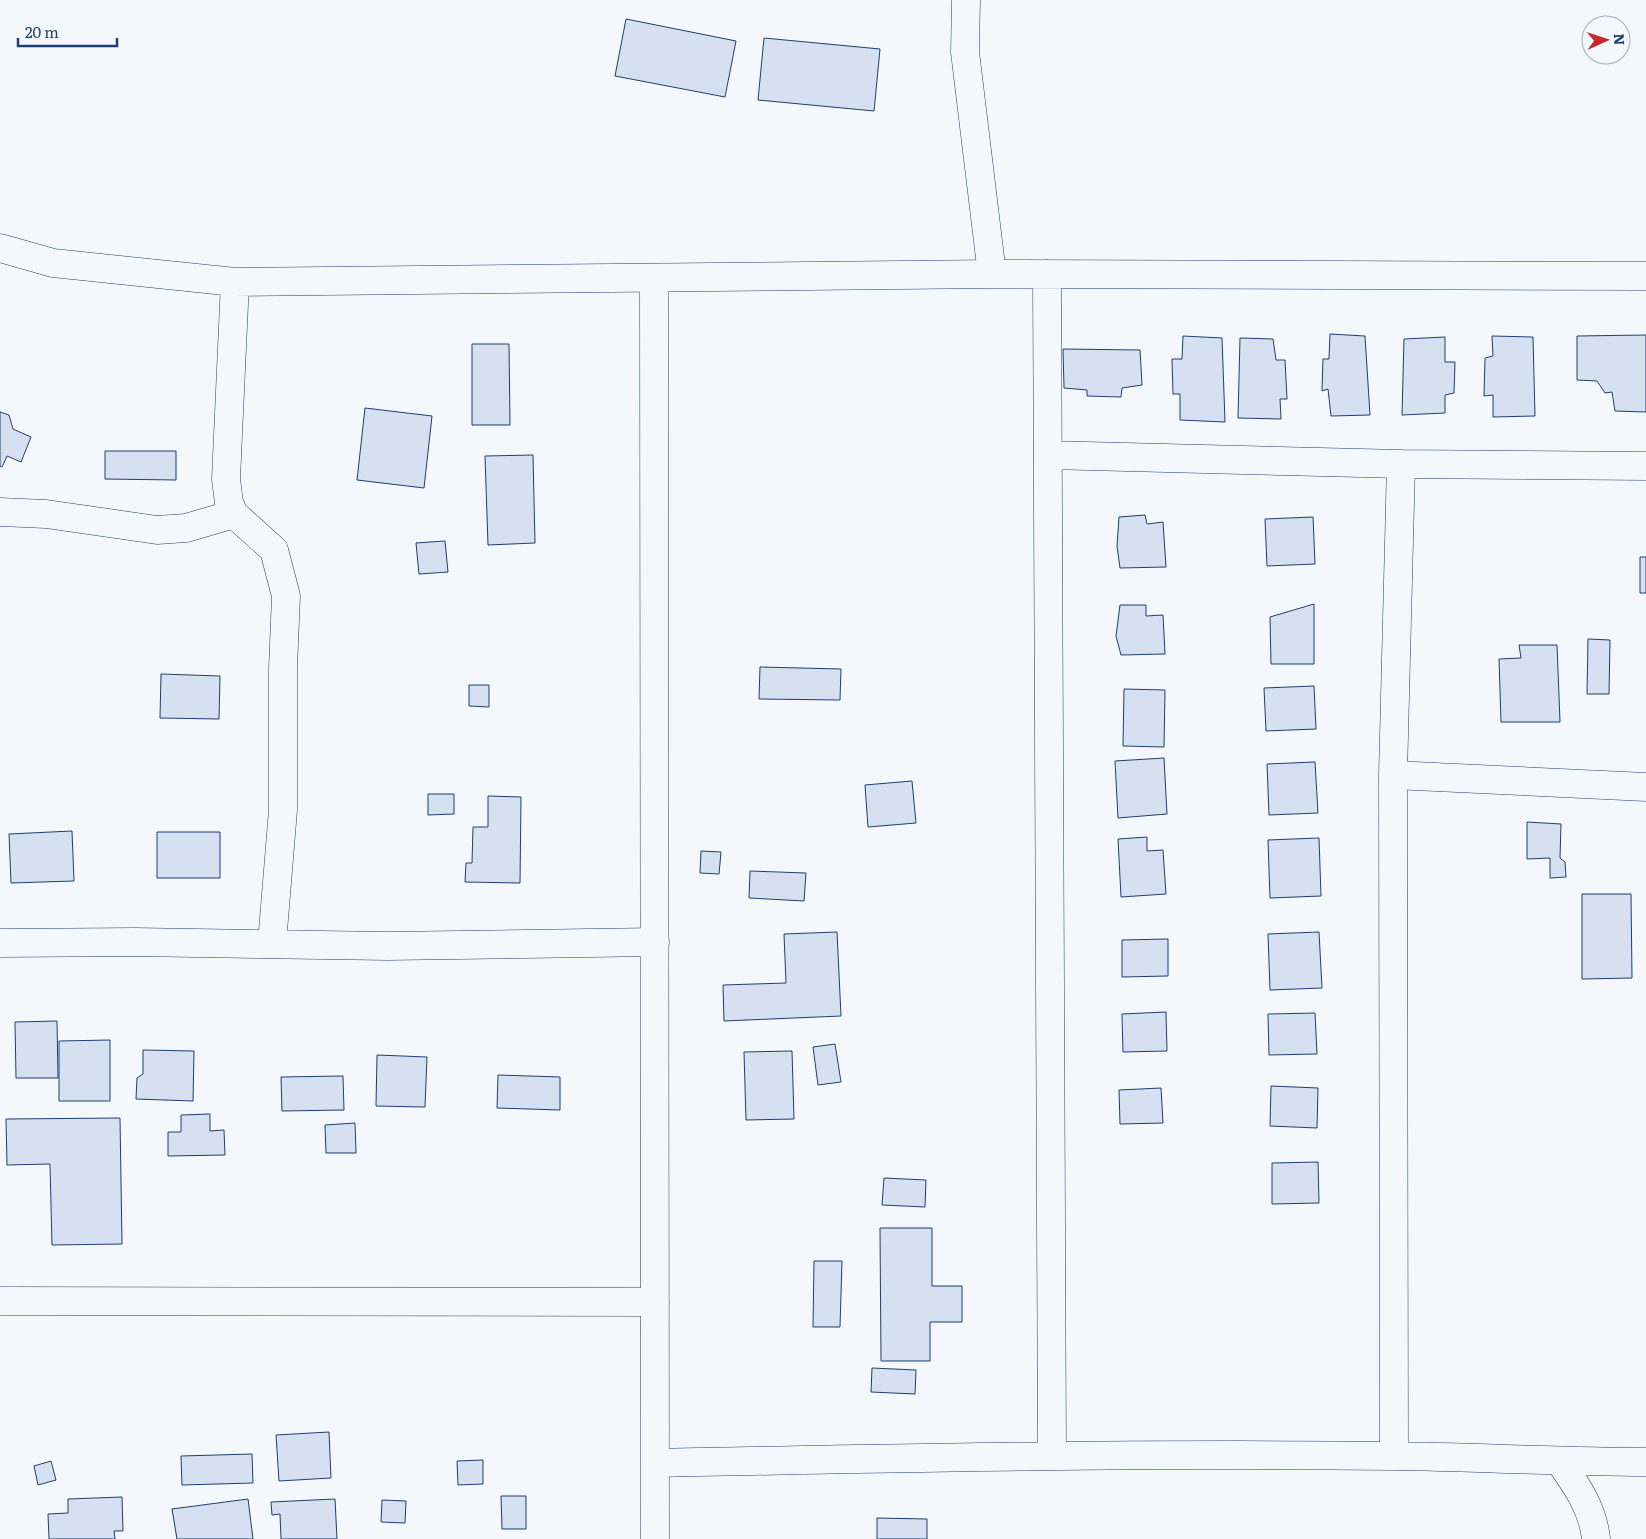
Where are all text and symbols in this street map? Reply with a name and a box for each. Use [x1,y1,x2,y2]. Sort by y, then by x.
scale bar [18,15,116,47]
north arrow [1581,15,1631,65]
text: 20 m [25,20,59,43]
text: N [1610,33,1630,46]

